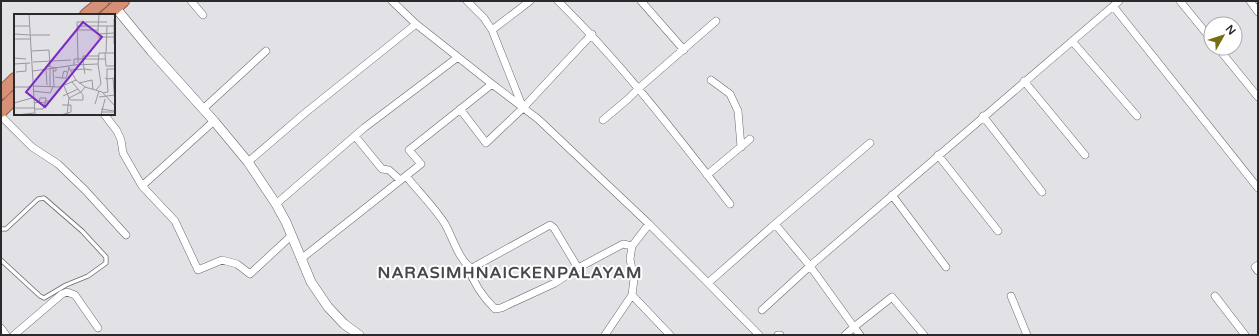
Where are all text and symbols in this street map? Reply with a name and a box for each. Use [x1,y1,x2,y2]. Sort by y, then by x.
inset map [14,14,115,115]
north arrow [1203,16,1243,56]
text: N [1223,22,1238,38]
district label: NARASIMHNAICKENPALAYAM [378,263,642,283]

